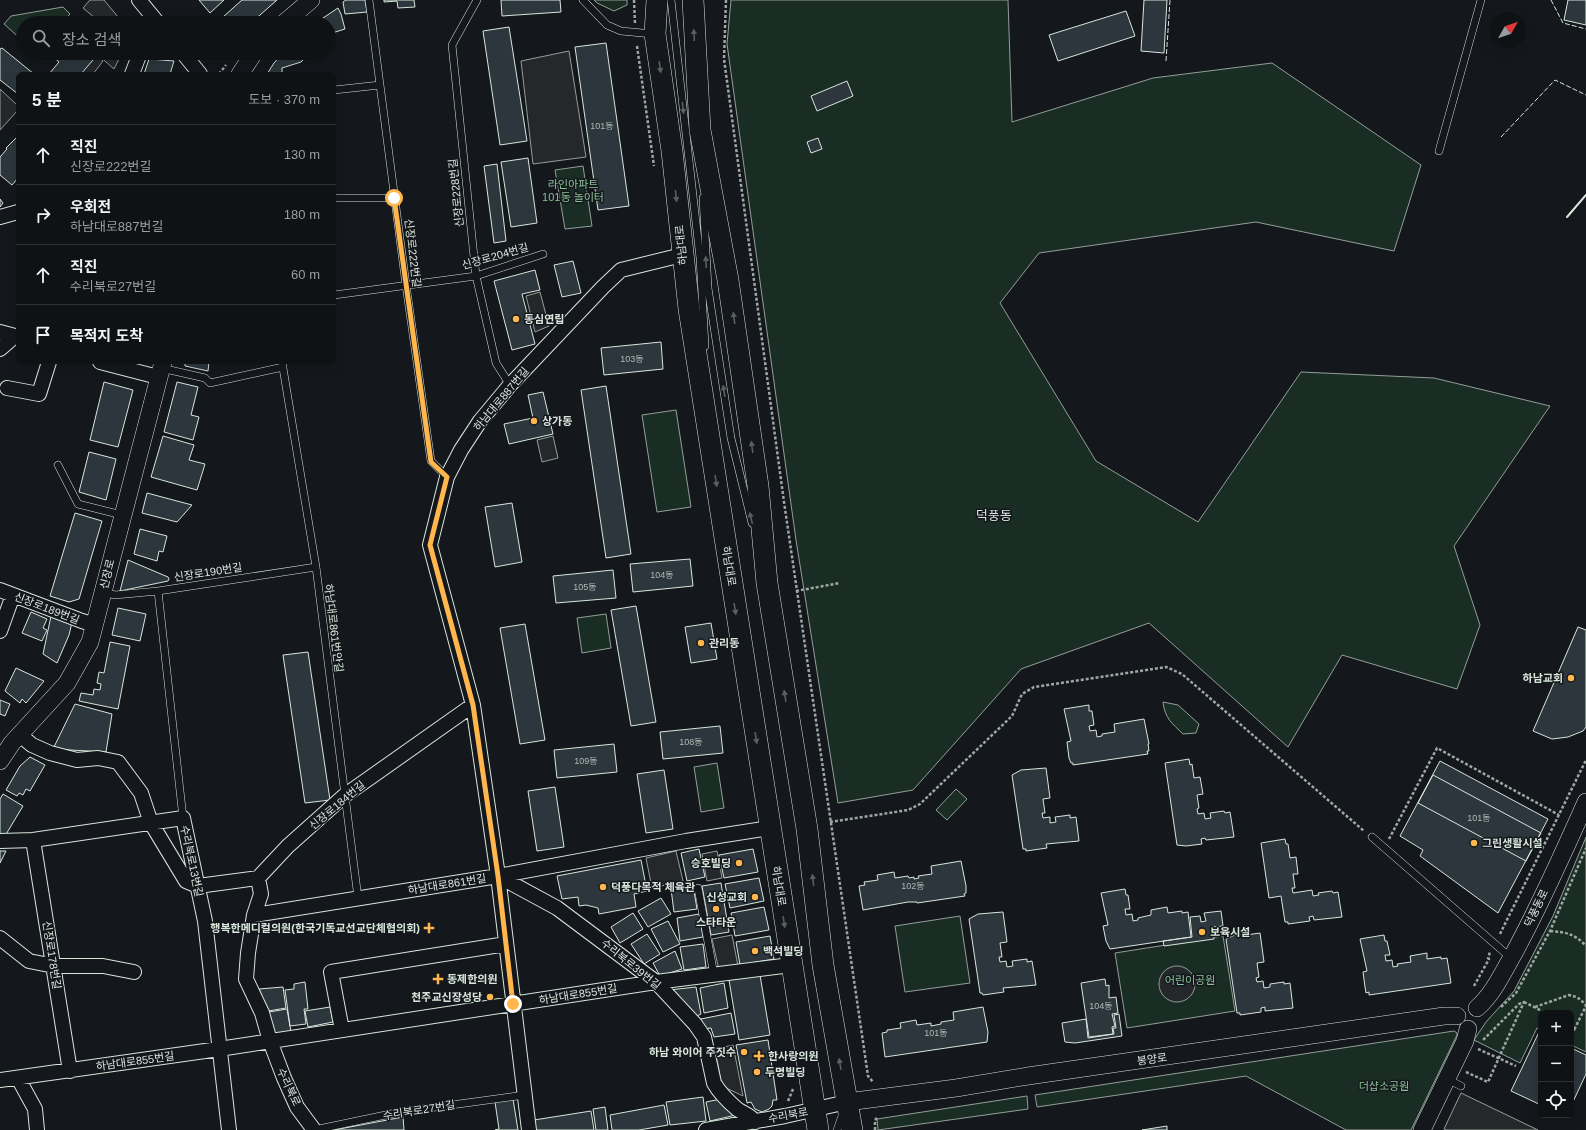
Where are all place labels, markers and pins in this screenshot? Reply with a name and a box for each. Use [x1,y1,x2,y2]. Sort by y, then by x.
place label: 동심연립 [524,313,564,325]
marker: 동심연립 [511,314,521,324]
place label: 상가동 [542,415,572,427]
marker: 상가동 [529,416,539,426]
place label: 관리동 [709,637,739,649]
marker: 관리동 [696,638,706,648]
place label: 하남교회 [1523,672,1563,684]
marker: 하남교회 [1566,673,1576,683]
place label: 그린생활시설 [1482,837,1543,849]
marker: 그린생활시설 [1469,838,1479,848]
place label: 승호빌딩 [691,857,731,869]
marker: 승호빌딩 [734,858,744,868]
place label: 덕풍다목적 체육관 [611,881,695,893]
marker: 덕풍다목적 체육관 [598,882,608,892]
place label: 신성교회 [707,891,747,903]
marker: 신성교회 [750,892,760,902]
marker: 스타타운 [711,904,721,914]
place label: 스타타운 [696,916,736,928]
place label: 행복한메디컬의원(한국기독교선교단체협의회) [210,922,420,934]
marker: 행복한메디컬의원(한국기독교선교단체협의회) [423,922,435,934]
place label: 보육시설 [1210,926,1250,938]
marker: 보육시설 [1197,927,1207,937]
place label: 백석빌딩 [763,945,803,957]
marker: 백석빌딩 [750,946,760,956]
marker: 동제한의원 [432,973,444,985]
place label: 동제한의원 [447,973,498,985]
place label: 천주교신장성당 [411,991,482,1003]
marker: 천주교신장성당 [485,992,495,1002]
place label: 하남 와이어 주짓수 [649,1046,736,1058]
marker: 하남 와이어 주짓수 [739,1047,749,1057]
marker: 한사랑의원 [753,1050,765,1062]
place label: 한사랑의원 [768,1050,819,1062]
place label: 두명빌딩 [765,1066,805,1078]
marker: 두명빌딩 [752,1067,762,1077]

